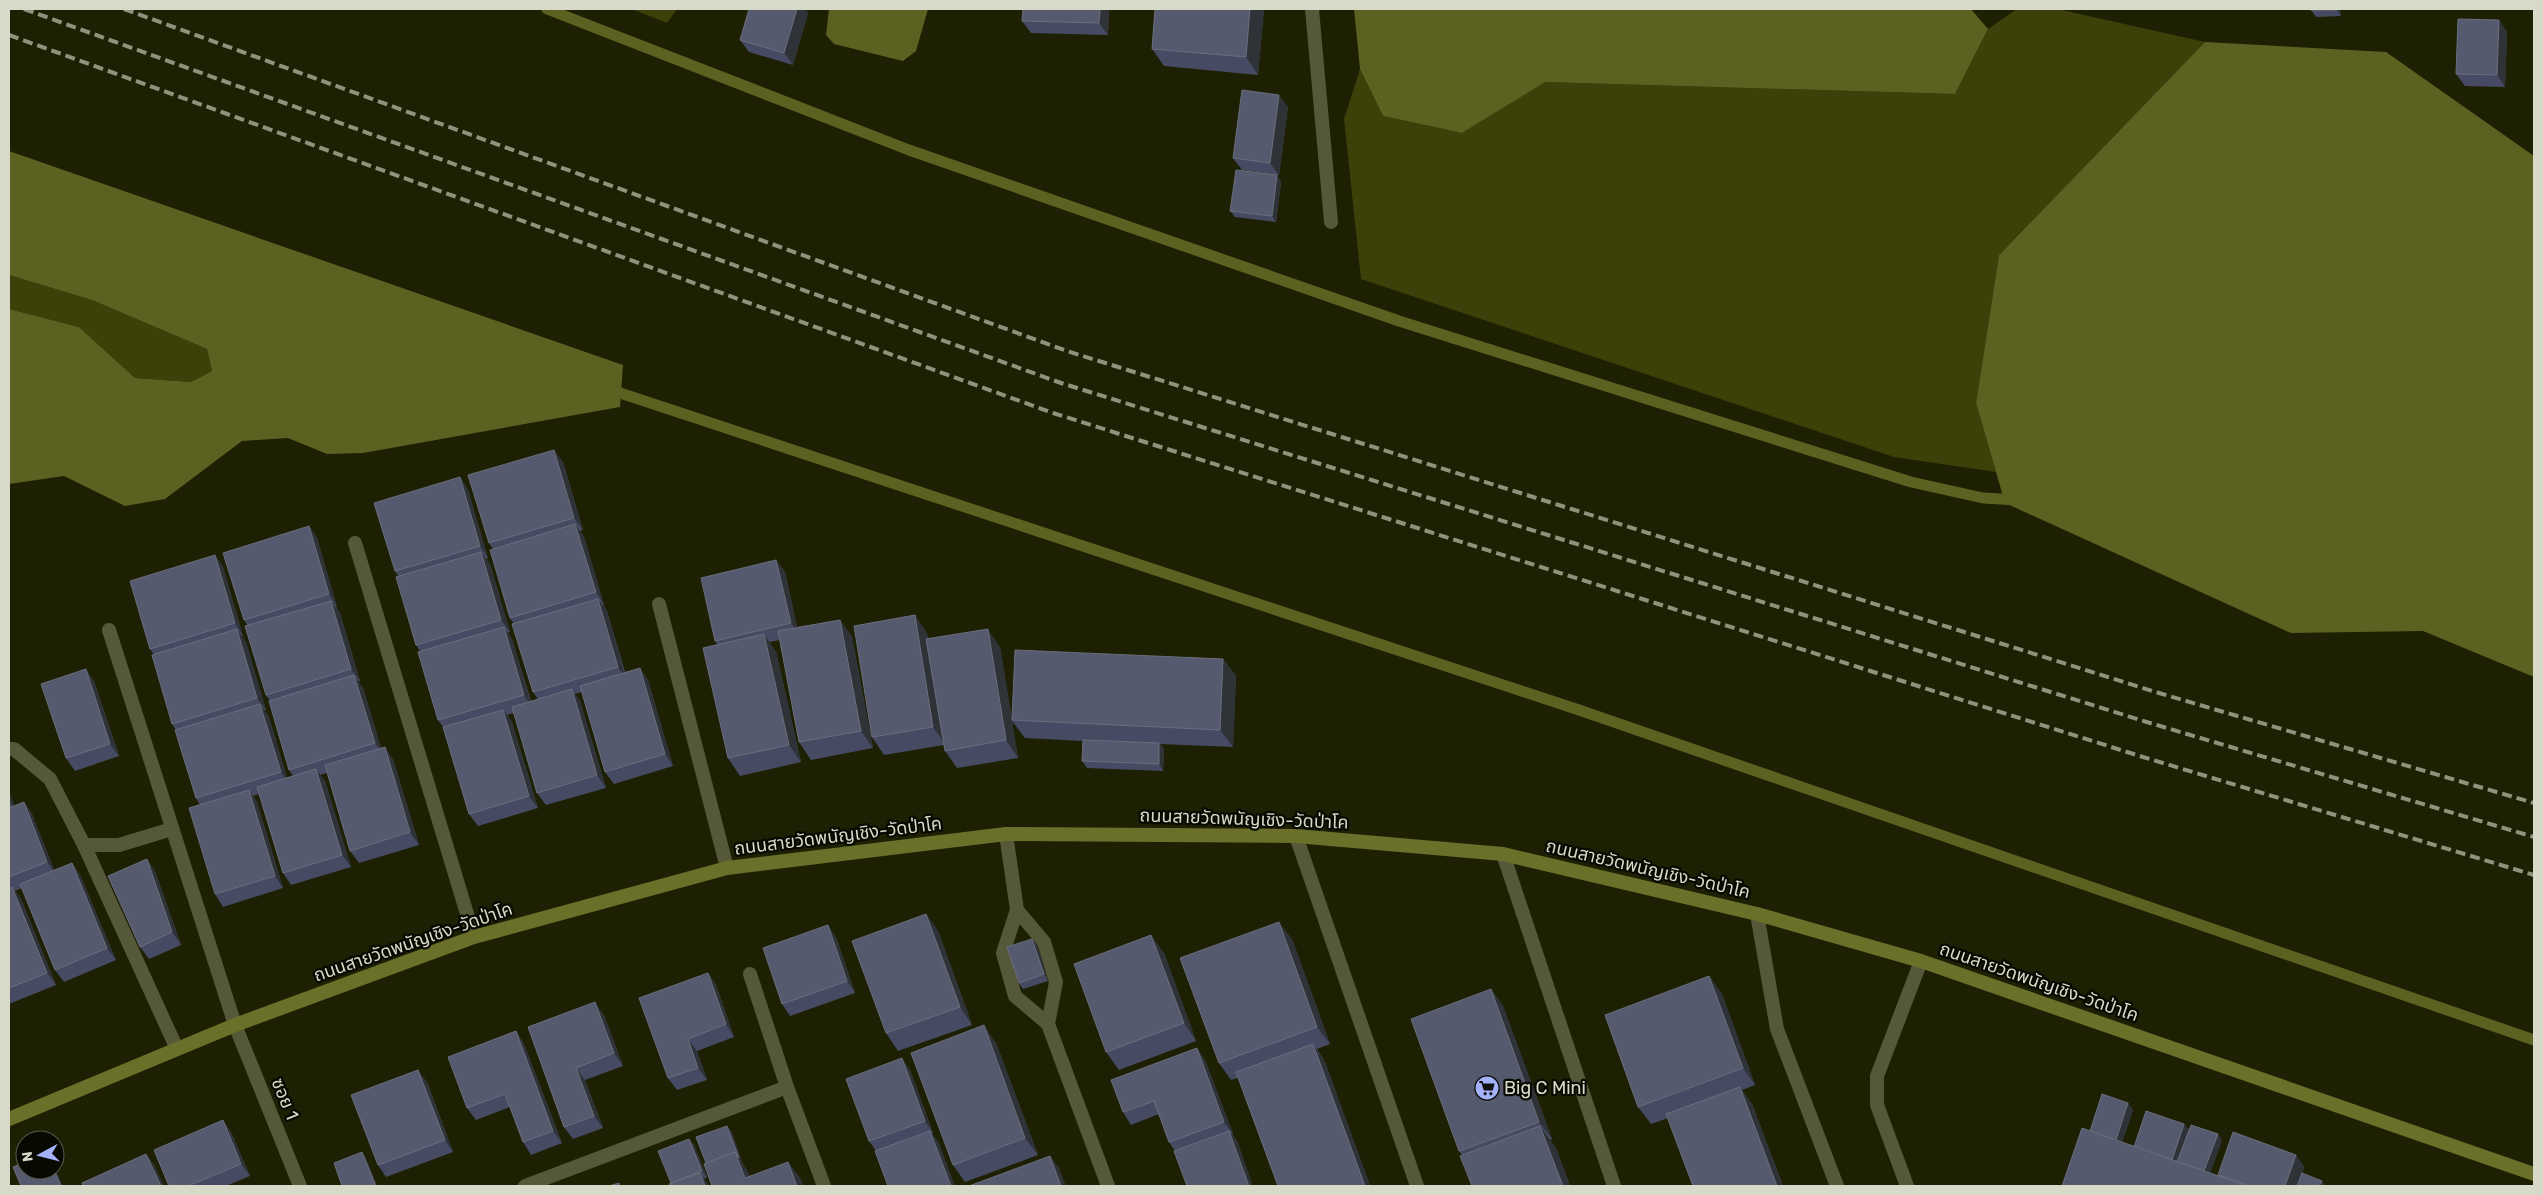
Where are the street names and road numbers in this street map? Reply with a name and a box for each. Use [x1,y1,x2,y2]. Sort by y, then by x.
street label: ถนนสายวัดพนัญเชิง-วัดป่าโค [1139,804,1349,834]
street label: ถนนสายวัดพนัญเชิง-วัดป่าโค [733,812,943,860]
street label: ถนนสายวัดพนัญเชิง-วัดป่าโค [1544,835,1752,903]
street label: ถนนสายวัดพนัญเชิง-วัดป่าโค [311,898,515,986]
street label: ถนนสายวัดพนัญเชิง-วัดป่าโค [1937,938,2141,1026]
street label: ซอย 1 [267,1075,303,1123]

